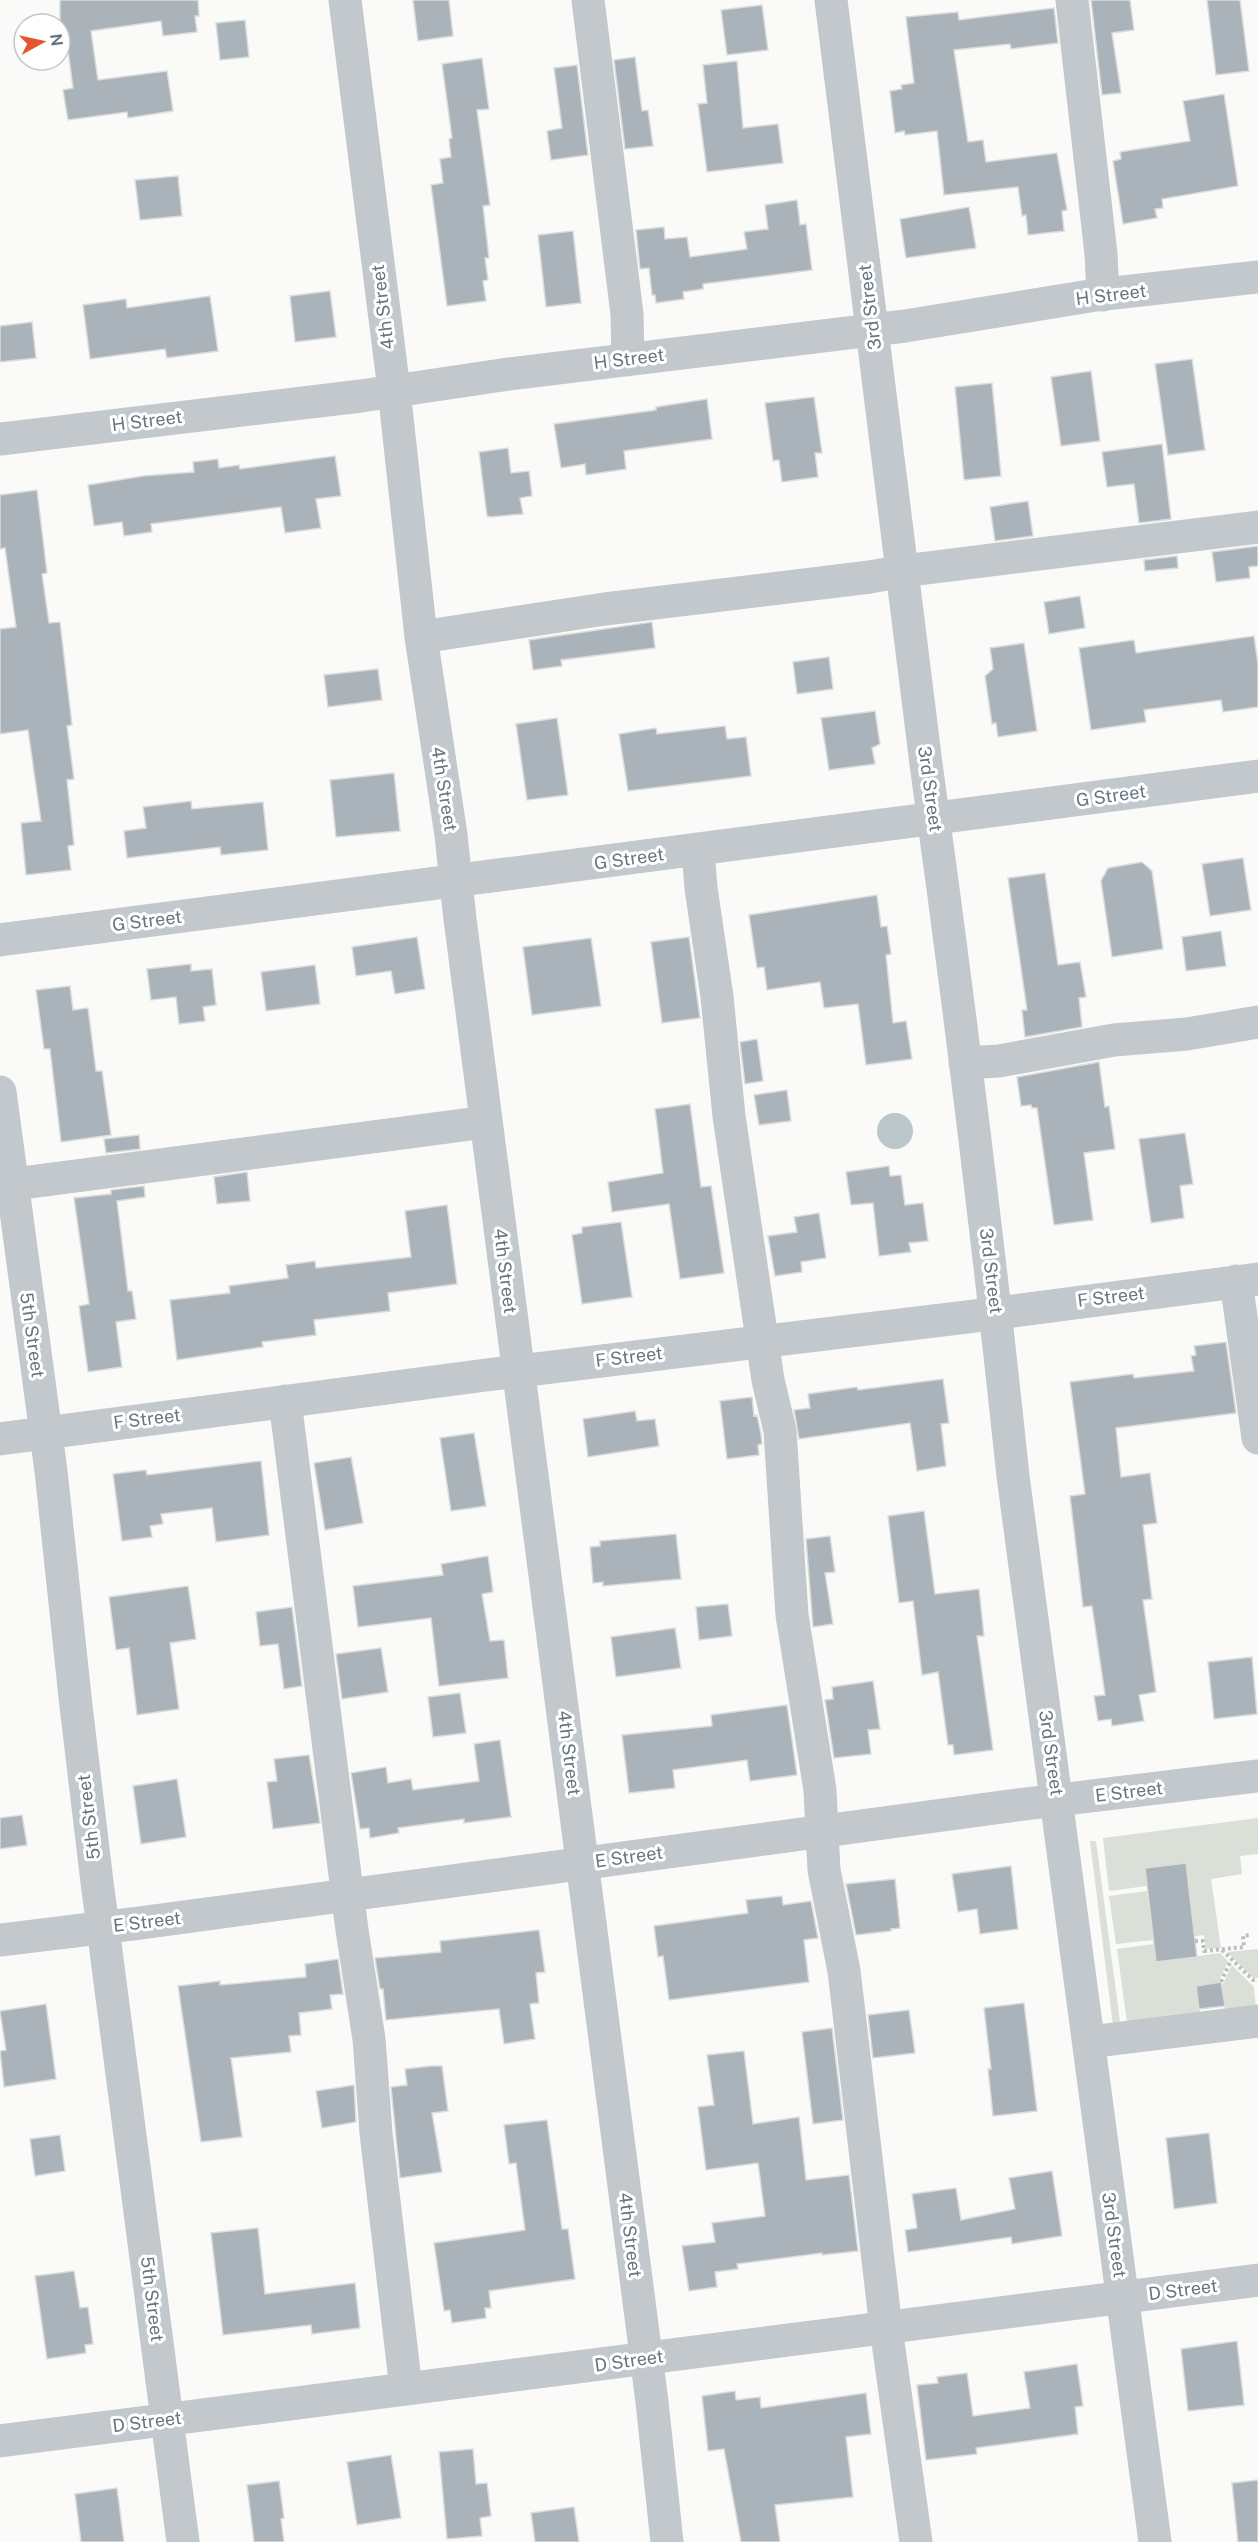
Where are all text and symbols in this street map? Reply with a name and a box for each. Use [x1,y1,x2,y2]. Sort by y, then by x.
north arrow [12,12,72,72]
text: N [46,32,67,48]
street label: 4th Street [367,263,398,351]
street label: 3rd Street [854,263,885,351]
street label: H Street [1075,280,1147,309]
street label: H Street [593,344,665,373]
street label: H Street [111,406,183,435]
street label: 4th Street [427,745,462,833]
street label: 3rd Street [914,745,947,833]
street label: G Street [1075,780,1147,811]
street label: G Street [593,843,665,874]
street label: G Street [111,906,183,935]
street label: 4th Street [490,1227,521,1315]
street label: 3rd Street [976,1227,1007,1315]
street label: F Street [1076,1282,1146,1311]
street label: 5th Street [16,1291,49,1379]
street label: F Street [594,1342,664,1371]
street label: F Street [112,1404,182,1433]
street label: 4th Street [554,1709,585,1797]
street label: 3rd Street [1035,1709,1068,1797]
street label: 5th Street [73,1773,104,1861]
street label: E Street [1094,1777,1164,1806]
street label: E Street [594,1841,664,1872]
street label: E Street [112,1907,182,1936]
street label: 4th Street [615,2191,646,2279]
street label: 3rd Street [1098,2191,1131,2279]
street label: 5th Street [137,2255,168,2343]
street label: D Street [1147,2275,1219,2304]
street label: D Street [593,2345,665,2376]
street label: D Street [111,2407,183,2436]

